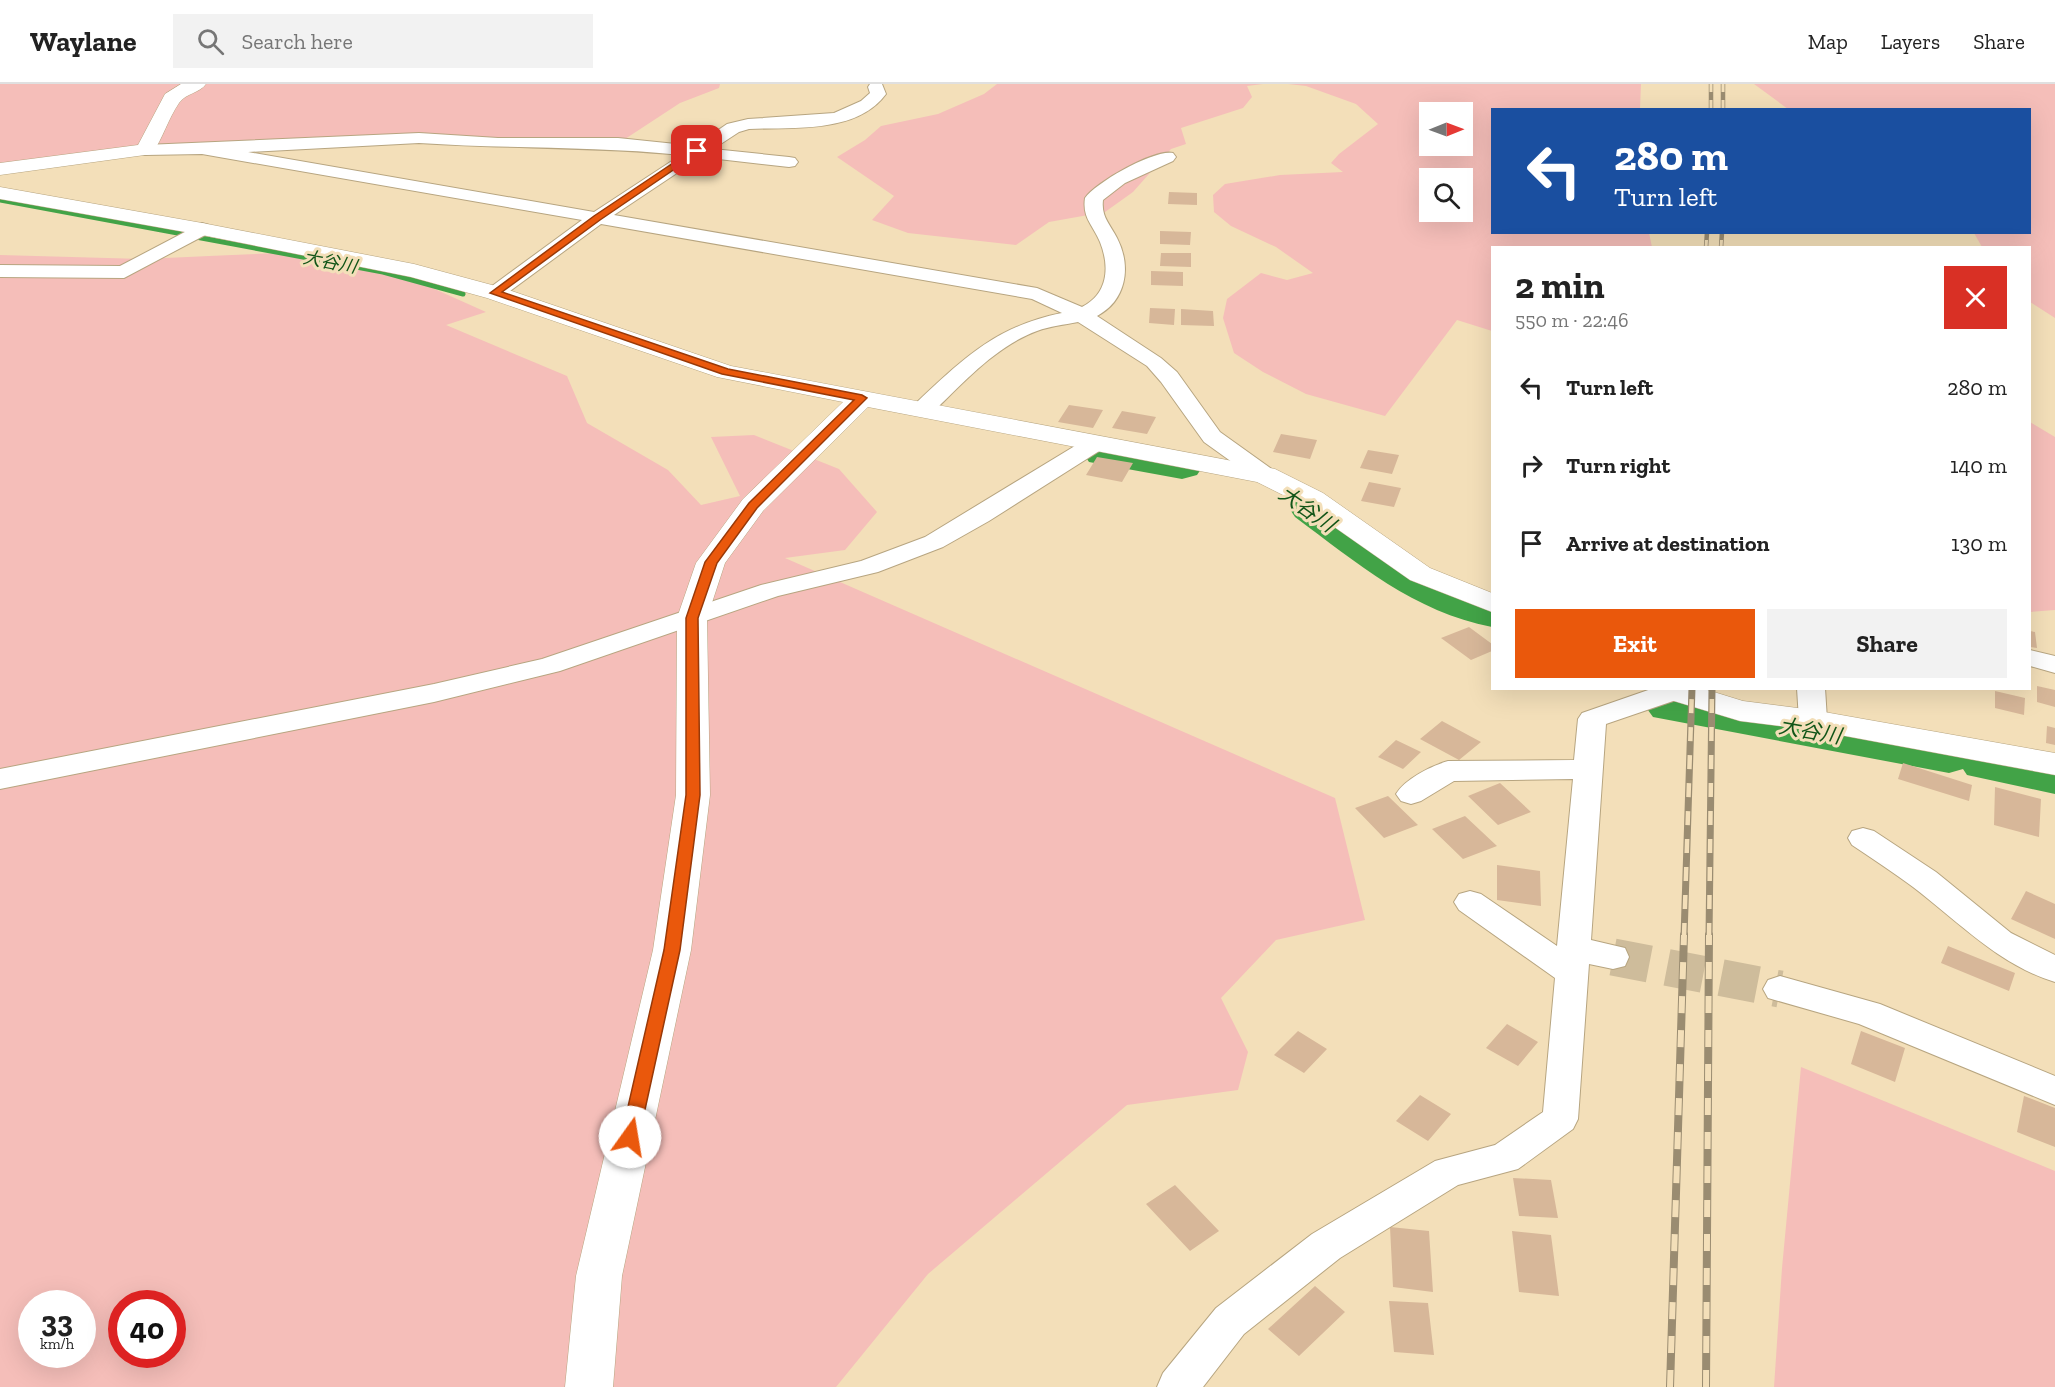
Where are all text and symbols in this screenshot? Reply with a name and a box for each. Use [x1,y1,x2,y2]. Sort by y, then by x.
search box [173,14,593,68]
text: Waylane [30,25,137,58]
icon: search [194,25,227,58]
text: Search here [242,28,353,55]
text: Map [1808,29,1848,54]
text: Layers [1881,29,1940,54]
text: Share [1973,29,2025,54]
north arrow [1419,102,1473,156]
map controls [1419,102,1473,222]
pin [671,125,722,176]
text: 280 m [1614,130,1728,181]
icon: left [1515,132,1593,210]
icon: arrive [680,134,713,167]
button: search [1419,168,1473,222]
text: Turn left [1614,181,1717,213]
water label: 大谷川 [301,246,361,278]
text: 2 min [1515,264,1605,307]
button: close [1944,266,2007,329]
text: 550 m · 22:46 [1515,308,1629,332]
icon: left [1515,371,1548,404]
text: Turn left [1566,374,1653,401]
text: 280 m [1947,374,2007,401]
icon: right [1515,449,1548,482]
text: Turn right [1566,452,1670,479]
text: 140 m [1950,452,2007,479]
water label: 大谷川 [1274,480,1342,538]
icon: arrive [1515,527,1548,560]
text: Arrive at destination [1566,530,1769,557]
text: 130 m [1951,530,2007,557]
button: Exit [1515,609,1755,678]
button: Share [1767,609,2007,678]
water label: 大谷川 [1777,713,1845,749]
position arrow [598,1105,662,1169]
speed limit sign: 40 [108,1290,186,1368]
text: 33 [41,1304,73,1340]
text: km/h [40,1335,74,1353]

